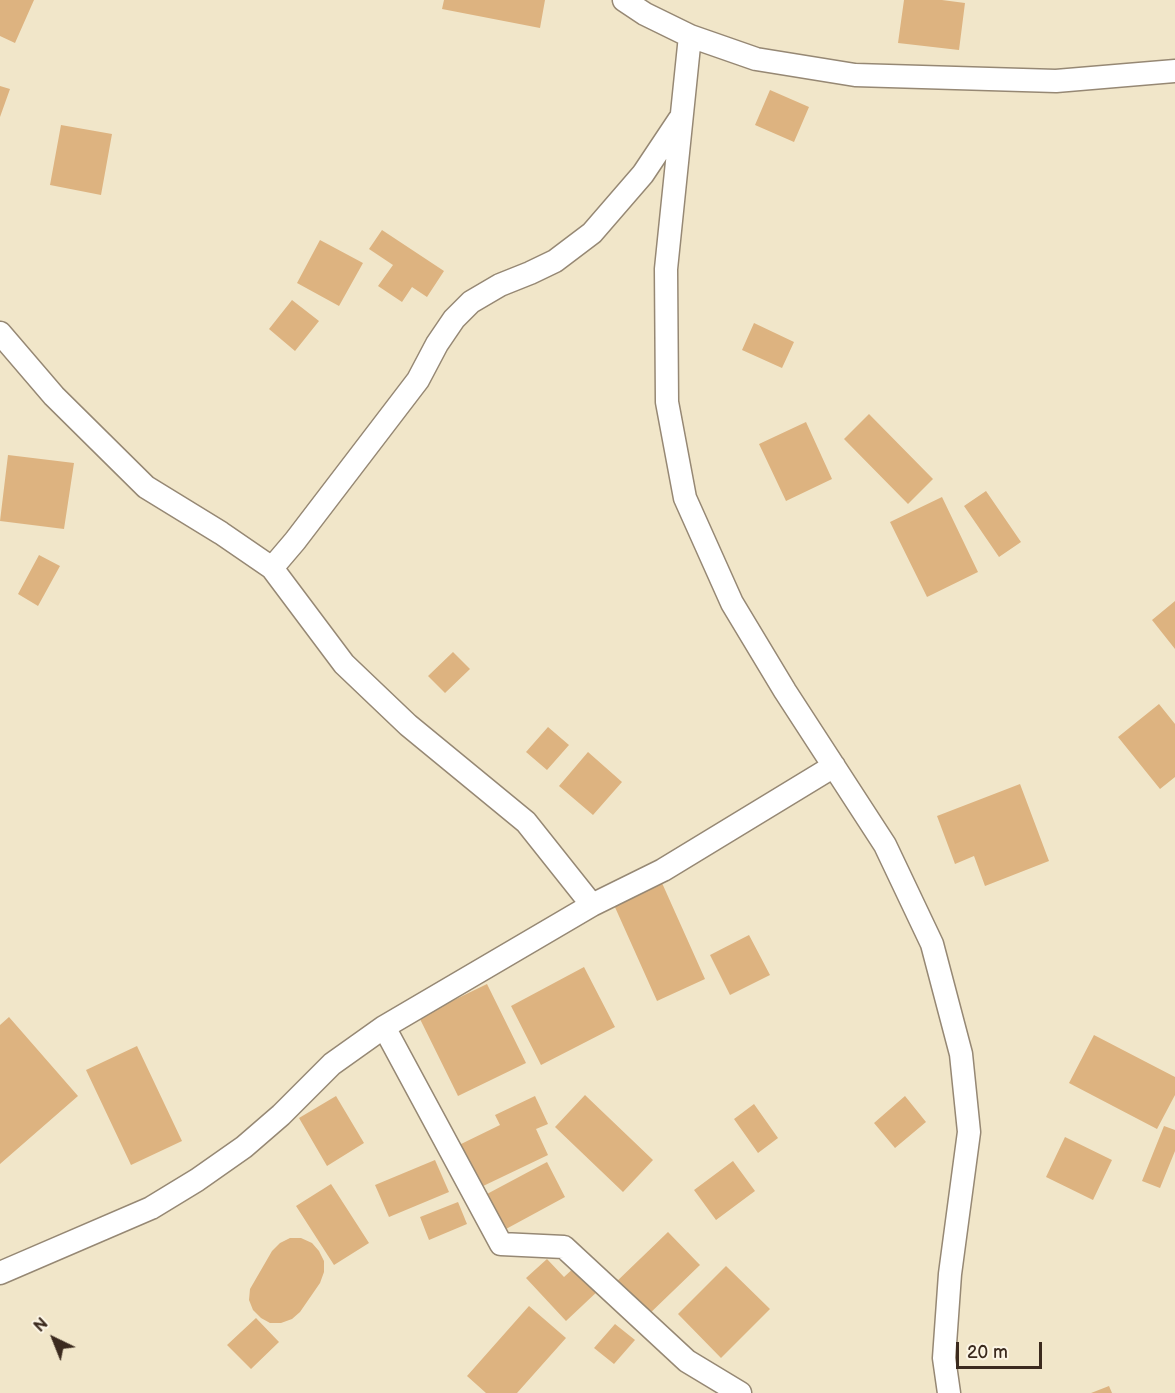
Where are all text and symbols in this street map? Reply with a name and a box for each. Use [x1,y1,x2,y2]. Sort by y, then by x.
north arrow [24,1309,84,1369]
text: N [31,1314,52,1337]
scale bar [959,1330,1044,1368]
text: 20 m [967,1342,1008,1363]

